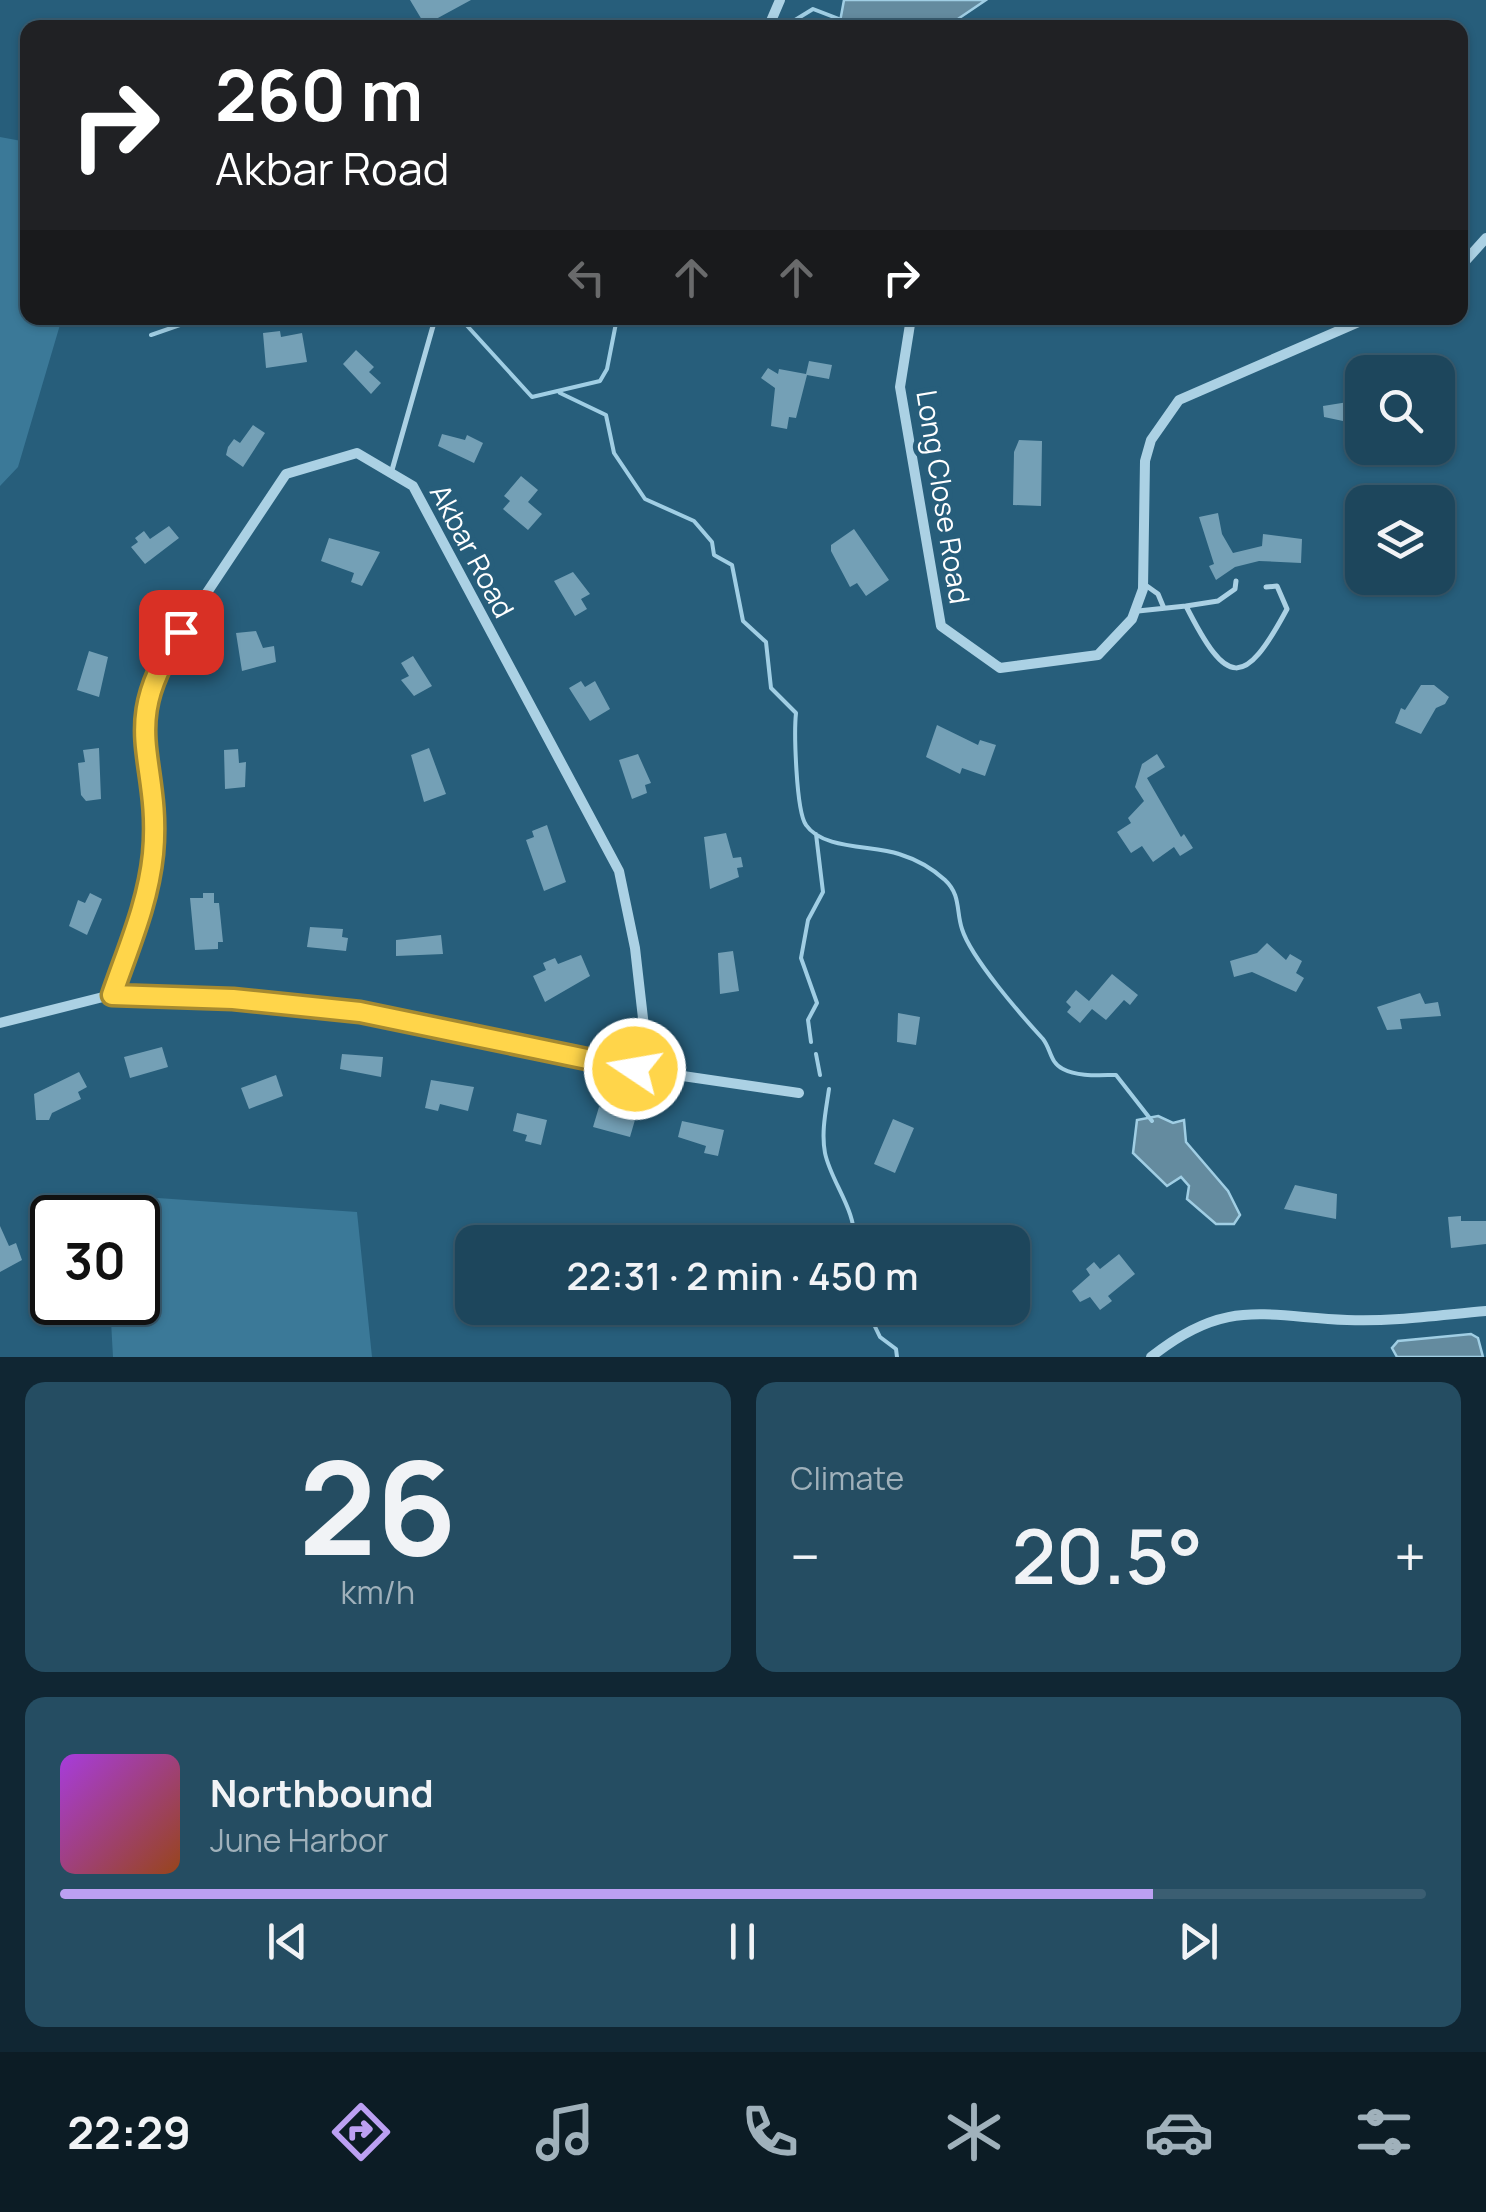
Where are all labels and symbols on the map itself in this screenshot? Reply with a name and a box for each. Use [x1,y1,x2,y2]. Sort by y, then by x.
street label: Long Close Road [908,387,980,606]
street label: Akbar Road [422,477,524,624]
pin [139,590,224,675]
position arrow [583,1017,687,1121]
speed limit sign: 30 [30,1195,160,1325]

